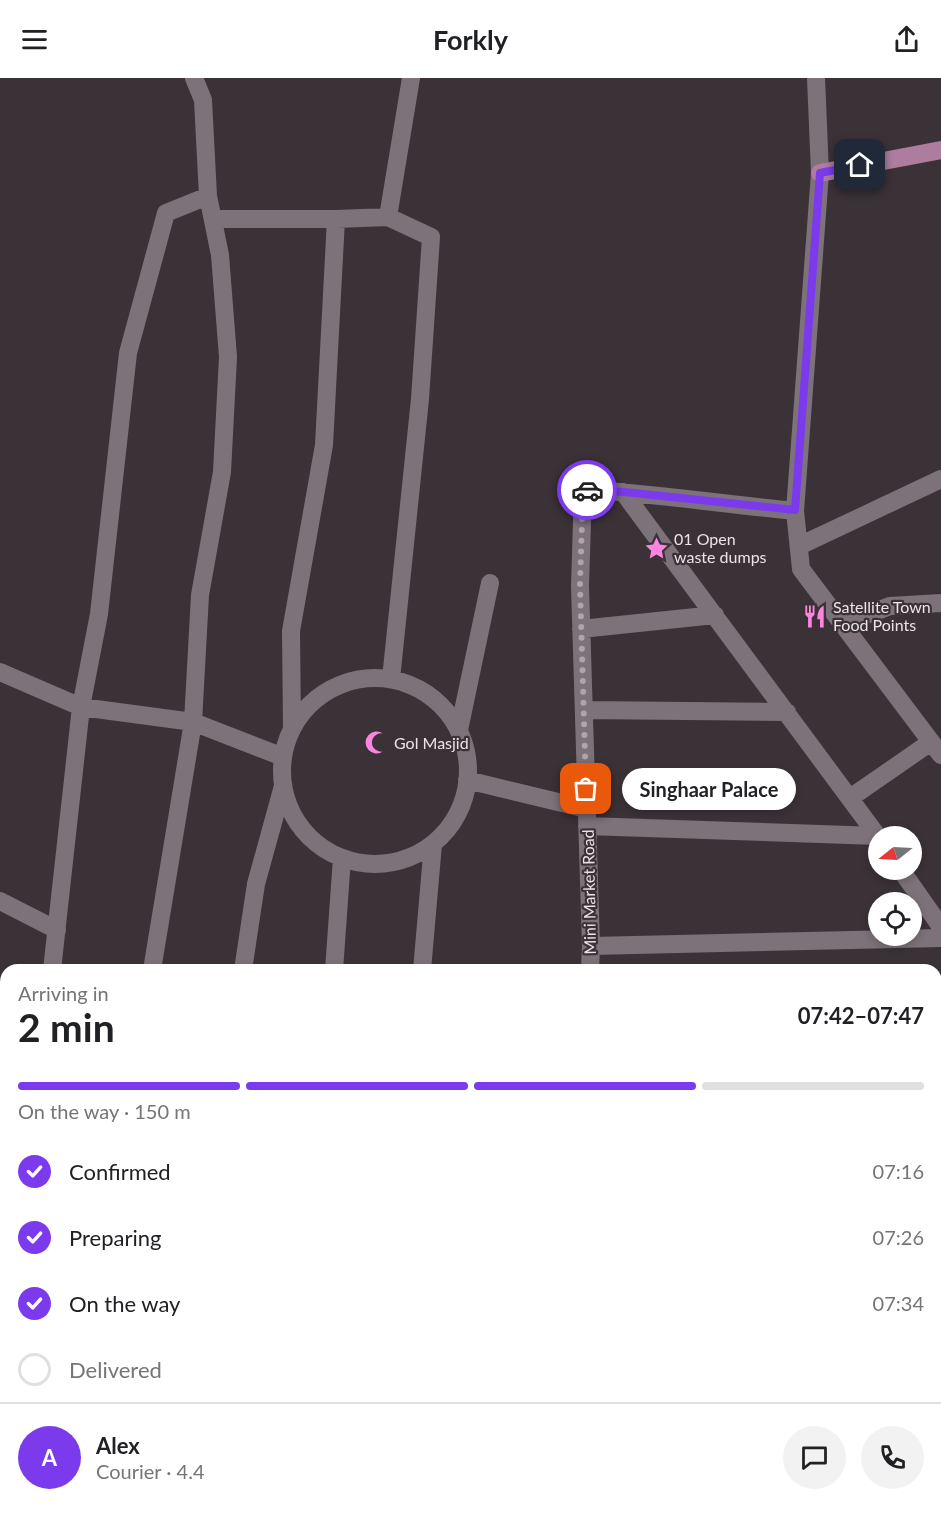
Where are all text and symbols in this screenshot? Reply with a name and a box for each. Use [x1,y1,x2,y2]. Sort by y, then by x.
icon: menu [18,23,51,56]
text: Forkly [433,23,508,56]
icon: share [890,23,923,56]
pin [834,139,885,190]
icon: home [843,148,876,181]
courier [557,460,617,520]
icon: car [571,474,604,507]
place label: 01 Open waste dumps [674,529,767,566]
place icon: 01 Open waste dumps [643,535,669,561]
place label: Satellite Town Food Points [833,597,931,634]
restaurant icon: Satellite Town Food Points [802,603,828,629]
mosque icon: Gol Masjid [363,730,389,756]
place label: Gol Masjid [394,733,469,752]
pin [560,763,611,814]
callout: Singhaar Palace [622,768,796,810]
icon: bag [569,772,602,805]
text: Singhaar Palace [640,777,778,801]
north arrow [868,826,922,880]
map controls [868,826,922,946]
street label: Mini Market Road [578,829,599,955]
button: locate [868,892,922,946]
text: Arriving in [18,981,109,1005]
text: 07:42–07:47 [798,1002,924,1029]
text: 2 min [18,1004,115,1050]
text: On the way · 150 m [18,1099,191,1123]
icon: check [18,1155,51,1188]
text: Confirmed [69,1158,171,1185]
text: 07:16 [873,1159,924,1183]
icon: check [18,1221,51,1254]
text: Preparing [69,1224,161,1251]
text: 07:26 [873,1225,924,1249]
icon: check [18,1287,51,1320]
text: On the way [69,1290,180,1317]
text: 07:34 [873,1291,924,1315]
text: Delivered [69,1356,162,1383]
button: chat [783,1426,846,1489]
button: phone [861,1426,924,1489]
text: Alex [96,1432,140,1459]
text: A [42,1444,57,1471]
text: Courier · 4.4 [96,1459,205,1483]

